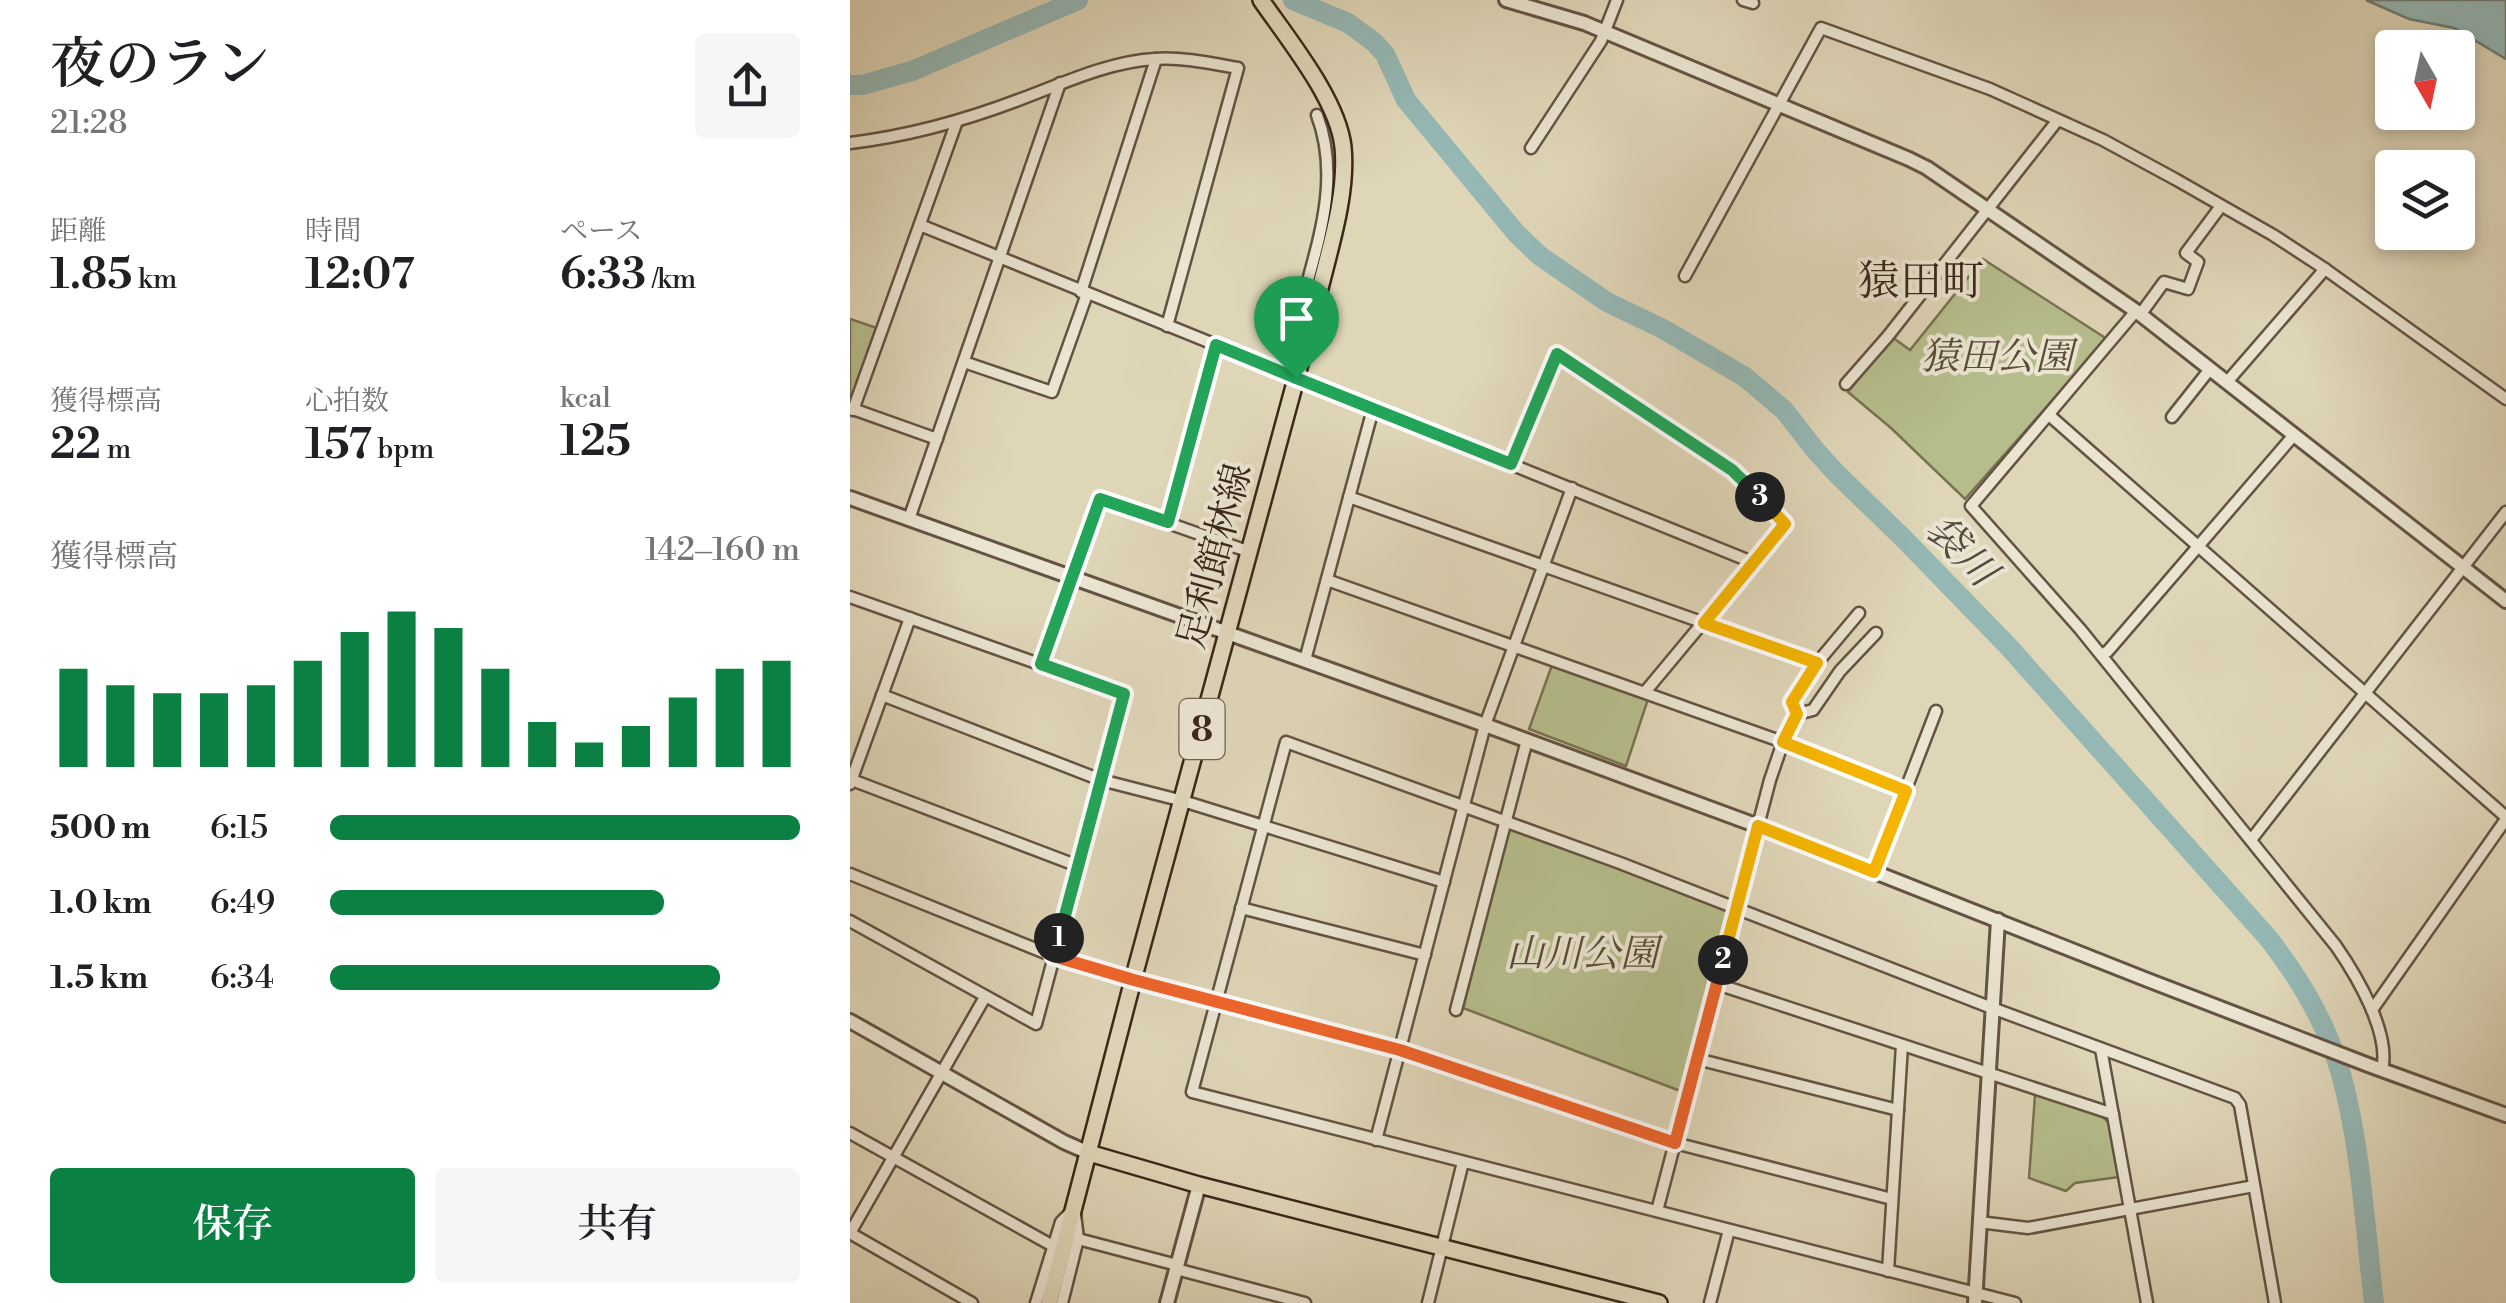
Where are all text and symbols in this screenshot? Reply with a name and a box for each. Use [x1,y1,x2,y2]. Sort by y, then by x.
north arrow [2375,30,2475,130]
map controls [2375,30,2475,250]
text: 夜のラン [50,31,270,100]
button: share [695,33,800,138]
text: 21:28 [50,103,128,143]
button: layers [2375,150,2475,250]
text: 距離 [50,214,106,249]
text: 時間 [305,214,361,249]
text: ペース [560,214,643,249]
text: 1.85 [50,249,132,302]
text: 12:07 [305,249,414,302]
text: 6:33 [560,249,646,302]
district label: 猿田町 [1858,256,1984,309]
text: km [132,262,177,297]
text: /km [646,262,696,297]
pin [1254,276,1339,379]
icon: arrive [1269,291,1324,346]
park label: 猿田公園 [1921,334,2079,381]
text: kcal [560,381,611,416]
text: 獲得標高 [50,384,162,419]
text: 心拍数 [305,384,389,419]
text: 125 [560,416,631,469]
text: 22 [50,419,101,472]
text: 157 [305,419,372,472]
text: m [101,432,131,467]
text: bpm [372,432,434,467]
street label: 足利館林線 [1168,459,1263,654]
pin: 3 [1735,472,1785,522]
text: 3 [1752,479,1768,514]
water label: 袋川 [1915,505,2009,600]
text: 142–160 m [645,530,800,570]
text: 獲得標高 [50,537,178,577]
road number: 8 [1180,699,1224,759]
text: 500 m [50,808,151,848]
text: 6:15 [210,808,268,848]
text: 1.0 km [50,883,152,923]
text: 6:49 [210,883,275,923]
pin: 1 [1034,913,1084,963]
text: 1 [1052,920,1066,955]
park label: 山川公園 [1506,931,1664,978]
pin: 2 [1698,935,1748,985]
text: 2 [1714,942,1732,977]
text: 1.5 km [50,958,148,998]
text: 6:34 [210,958,274,998]
button: 保存 [50,1168,415,1283]
button: 共有 [435,1168,800,1283]

